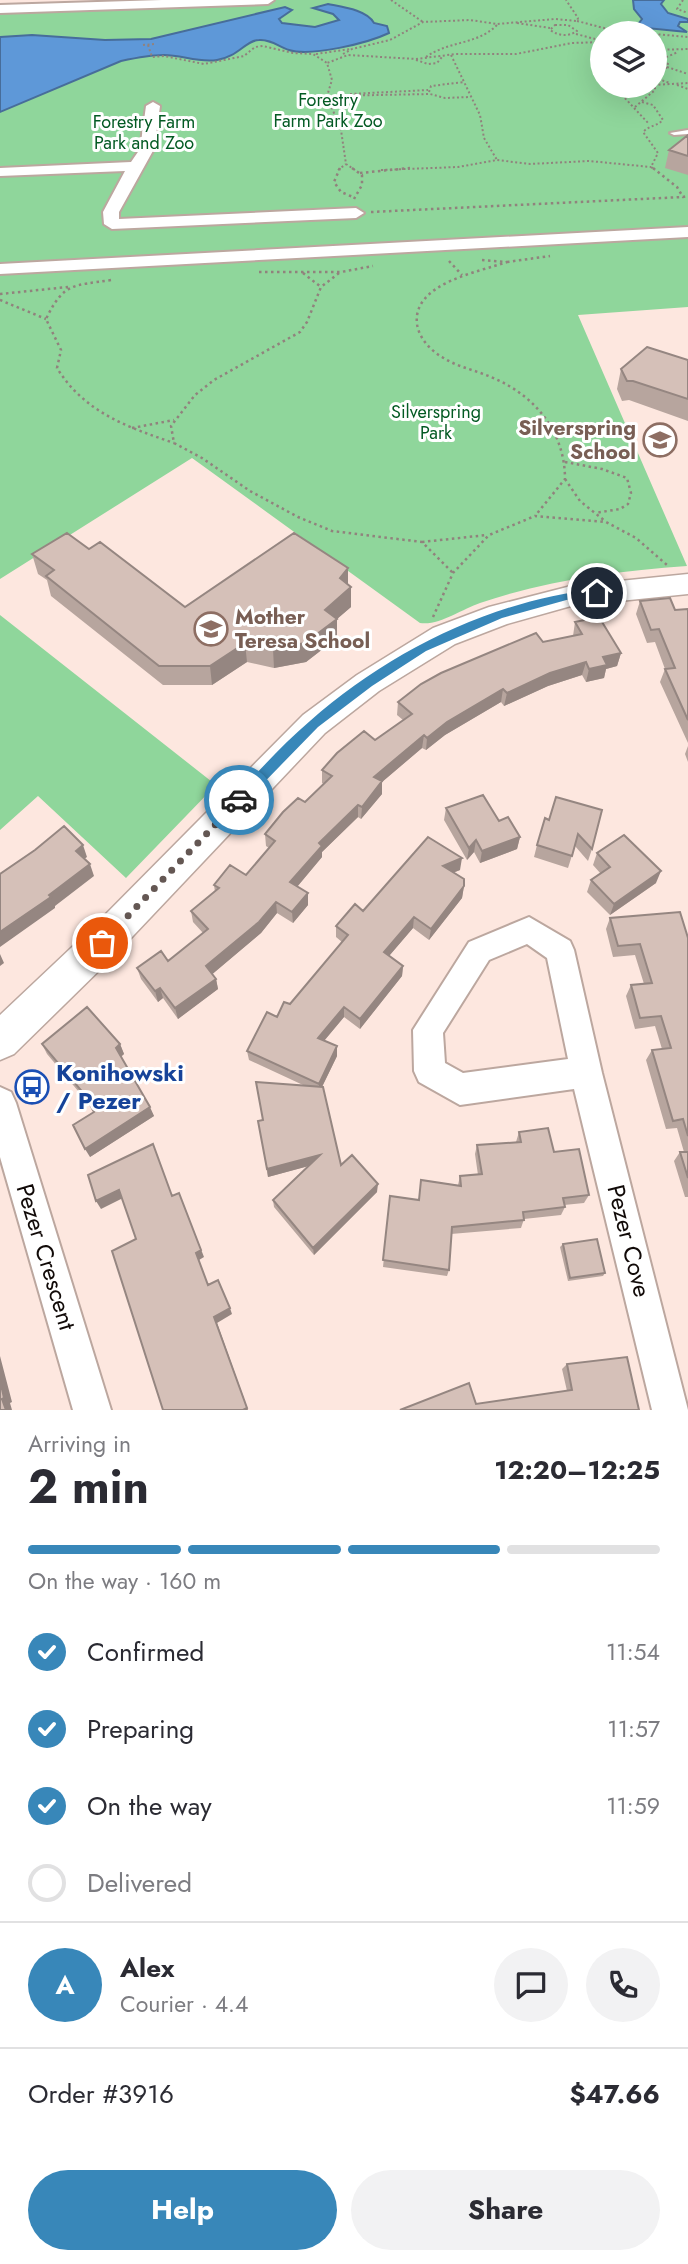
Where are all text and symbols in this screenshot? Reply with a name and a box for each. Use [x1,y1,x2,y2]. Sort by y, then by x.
map controls [590,21,667,98]
button: layers [590,21,667,98]
park label: Forestry Farm Park Zoo [273,87,383,134]
park label: Forestry Farm Park and Zoo [93,109,195,156]
park label: Silverspring Park [391,399,481,446]
place label: Silverspring School [518,413,636,467]
school or university icon: Silverspring School [641,421,679,459]
pin [567,563,627,623]
icon: home [578,574,616,612]
place label: Mother Teresa School [235,602,370,656]
school or university icon: Mother Teresa School [192,610,230,648]
courier [204,765,274,835]
icon: car [220,781,258,819]
pin [72,913,132,973]
icon: bag [83,924,121,962]
place label: Konihowski / Pezer [56,1055,184,1118]
bus stop icon: Konihowski / Pezer [13,1068,51,1106]
street label: Pezer Crescent [8,1179,85,1335]
street label: Pezer Cove [599,1181,660,1301]
text: Arriving in [28,1427,131,1461]
text: 12:20–12:25 [494,1451,660,1489]
text: 2 min [28,1454,149,1520]
text: On the way · 160 m [28,1564,221,1598]
icon: check [28,1633,66,1671]
text: Confirmed [87,1633,204,1671]
text: 11:54 [606,1635,660,1669]
icon: check [28,1710,66,1748]
text: Preparing [87,1710,194,1748]
text: 11:57 [607,1712,660,1746]
icon: check [28,1787,66,1825]
text: On the way [87,1787,212,1825]
text: 11:59 [606,1789,660,1823]
text: Delivered [87,1864,192,1902]
button: chat [494,1948,568,2022]
button: phone [586,1948,660,2022]
text: Alex [120,1949,174,1987]
text: A [55,1966,75,2004]
text: Courier · 4.4 [120,1987,248,2021]
text: Order #3916 [28,2075,174,2113]
text: $47.66 [569,2075,660,2113]
button: Help [28,2170,337,2250]
button: Share [351,2170,660,2250]

